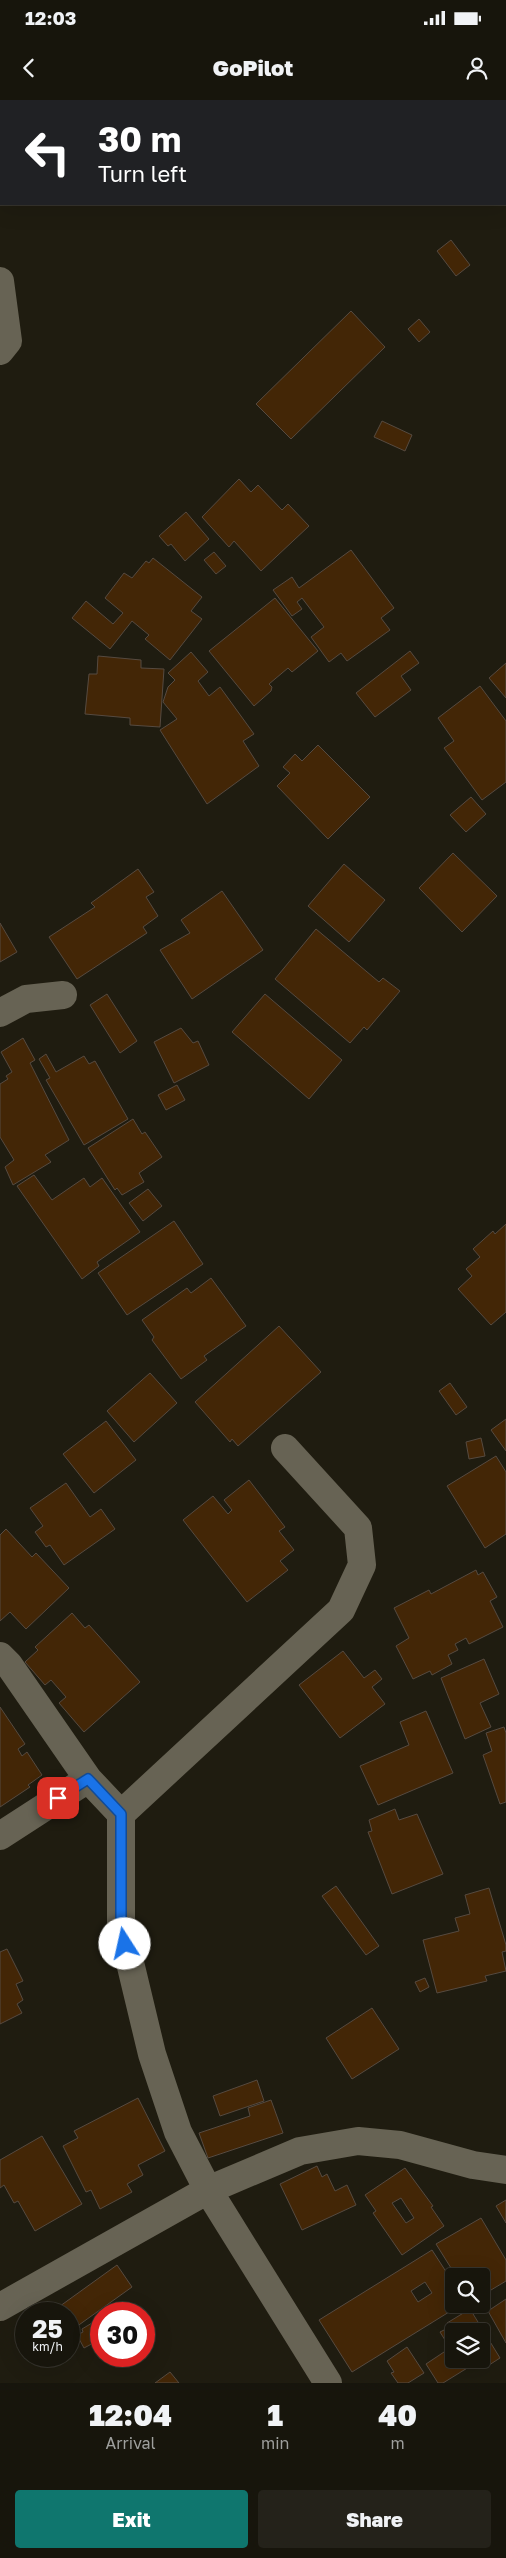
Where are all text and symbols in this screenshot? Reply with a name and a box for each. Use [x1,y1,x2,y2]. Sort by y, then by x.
text: 12:03 [25,6,76,29]
icon: back [15,54,43,82]
text: GoPilot [213,54,293,81]
icon: person [463,54,491,82]
text: 30 m [98,118,181,160]
icon: left [15,120,80,185]
text: Turn left [98,160,187,187]
pin [37,1777,79,1819]
icon: arrive [44,1784,72,1812]
position arrow [98,1917,150,1969]
map controls [445,2268,490,2368]
button: search [445,2268,490,2313]
speed limit sign: 30 [90,2302,155,2367]
text: 25 [32,2313,63,2344]
button: layers [445,2323,490,2368]
text: km/h [32,2339,63,2354]
text: 12:04 [89,2397,172,2433]
text: 1 [267,2397,283,2433]
text: 40 [378,2397,417,2433]
text: Arrival [105,2433,156,2453]
text: min [261,2433,289,2453]
text: m [391,2433,405,2453]
button: Exit [15,2490,248,2548]
button: Share [258,2490,491,2548]

